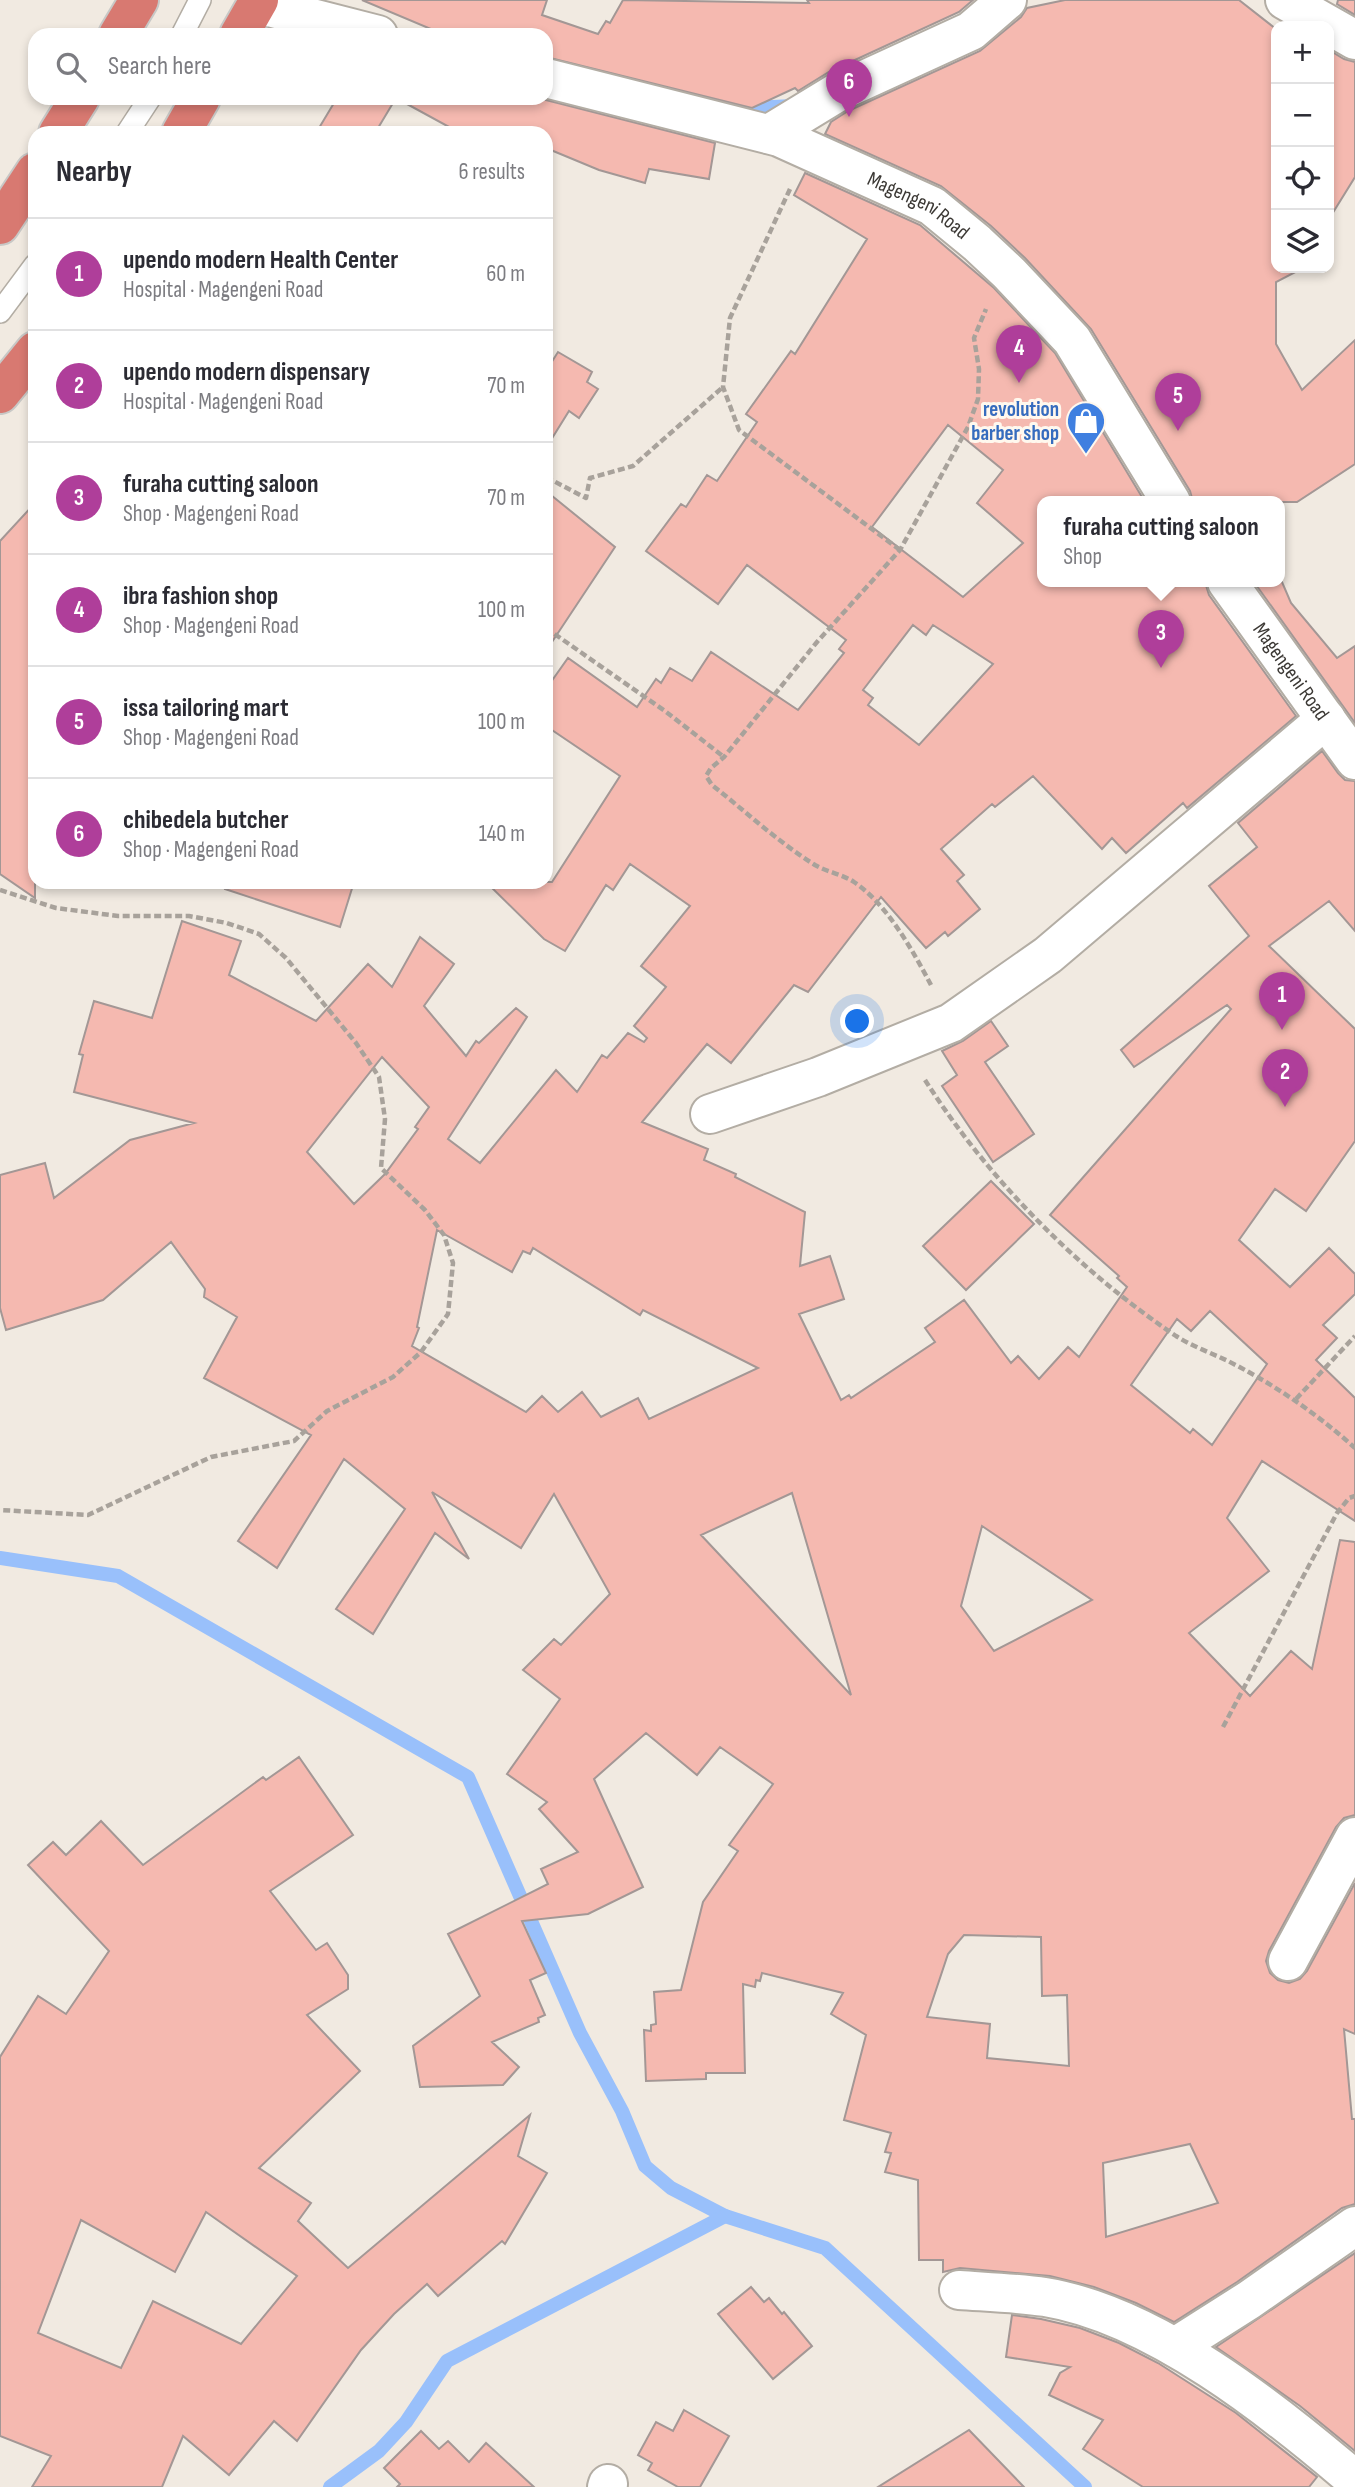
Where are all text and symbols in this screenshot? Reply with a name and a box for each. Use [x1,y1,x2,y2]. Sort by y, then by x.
map controls [1271,21,1334,273]
button: + [1271,21,1334,84]
search box [28,28,553,105]
icon: search [52,48,90,86]
text: Search here [108,51,211,82]
pin: 6 [826,59,872,117]
button: − [1271,84,1334,147]
button: locate [1271,147,1334,210]
text: Nearby [56,154,132,190]
text: 6 results [459,158,525,186]
street label: Magengeni Road [863,167,974,245]
button: layers [1271,210,1334,273]
text: upendo modern Health Center [123,245,398,276]
text: 1 [74,260,84,288]
text: 60 m [486,260,525,288]
text: Hospital · Magengeni Road [123,276,323,304]
pin: 4 [996,325,1042,383]
text: upendo modern dispensary [123,357,370,388]
text: 2 [74,372,84,400]
text: 70 m [487,372,525,400]
pin: 5 [1155,373,1201,431]
text: Hospital · Magengeni Road [123,388,323,416]
place label: revolution barber shop [971,397,1059,446]
shop icon: revolution barber shop [1065,400,1107,455]
text: furaha cutting saloon [123,469,319,500]
text: 3 [74,484,84,512]
text: 70 m [487,484,525,512]
popup [1037,496,1285,587]
text: Shop · Magengeni Road [123,500,299,528]
text: furaha cutting saloon [1063,512,1259,543]
text: Shop [1063,543,1102,571]
text: ibra fashion shop [123,581,278,612]
text: 4 [74,596,84,624]
text: 100 m [478,596,525,624]
pin: 3 [1138,610,1184,668]
text: Shop · Magengeni Road [123,612,299,640]
street label: Magengeni Road [1247,618,1334,725]
text: issa tailoring mart [123,693,289,724]
text: 5 [74,708,84,736]
text: 100 m [478,708,525,736]
text: Shop · Magengeni Road [123,724,299,752]
text: chibedela butcher [123,805,288,836]
text: 6 [74,820,84,848]
text: 140 m [479,820,525,848]
text: Shop · Magengeni Road [123,836,299,864]
pin: 1 [1259,972,1305,1030]
your location [840,1004,874,1038]
pin: 2 [1262,1049,1308,1107]

